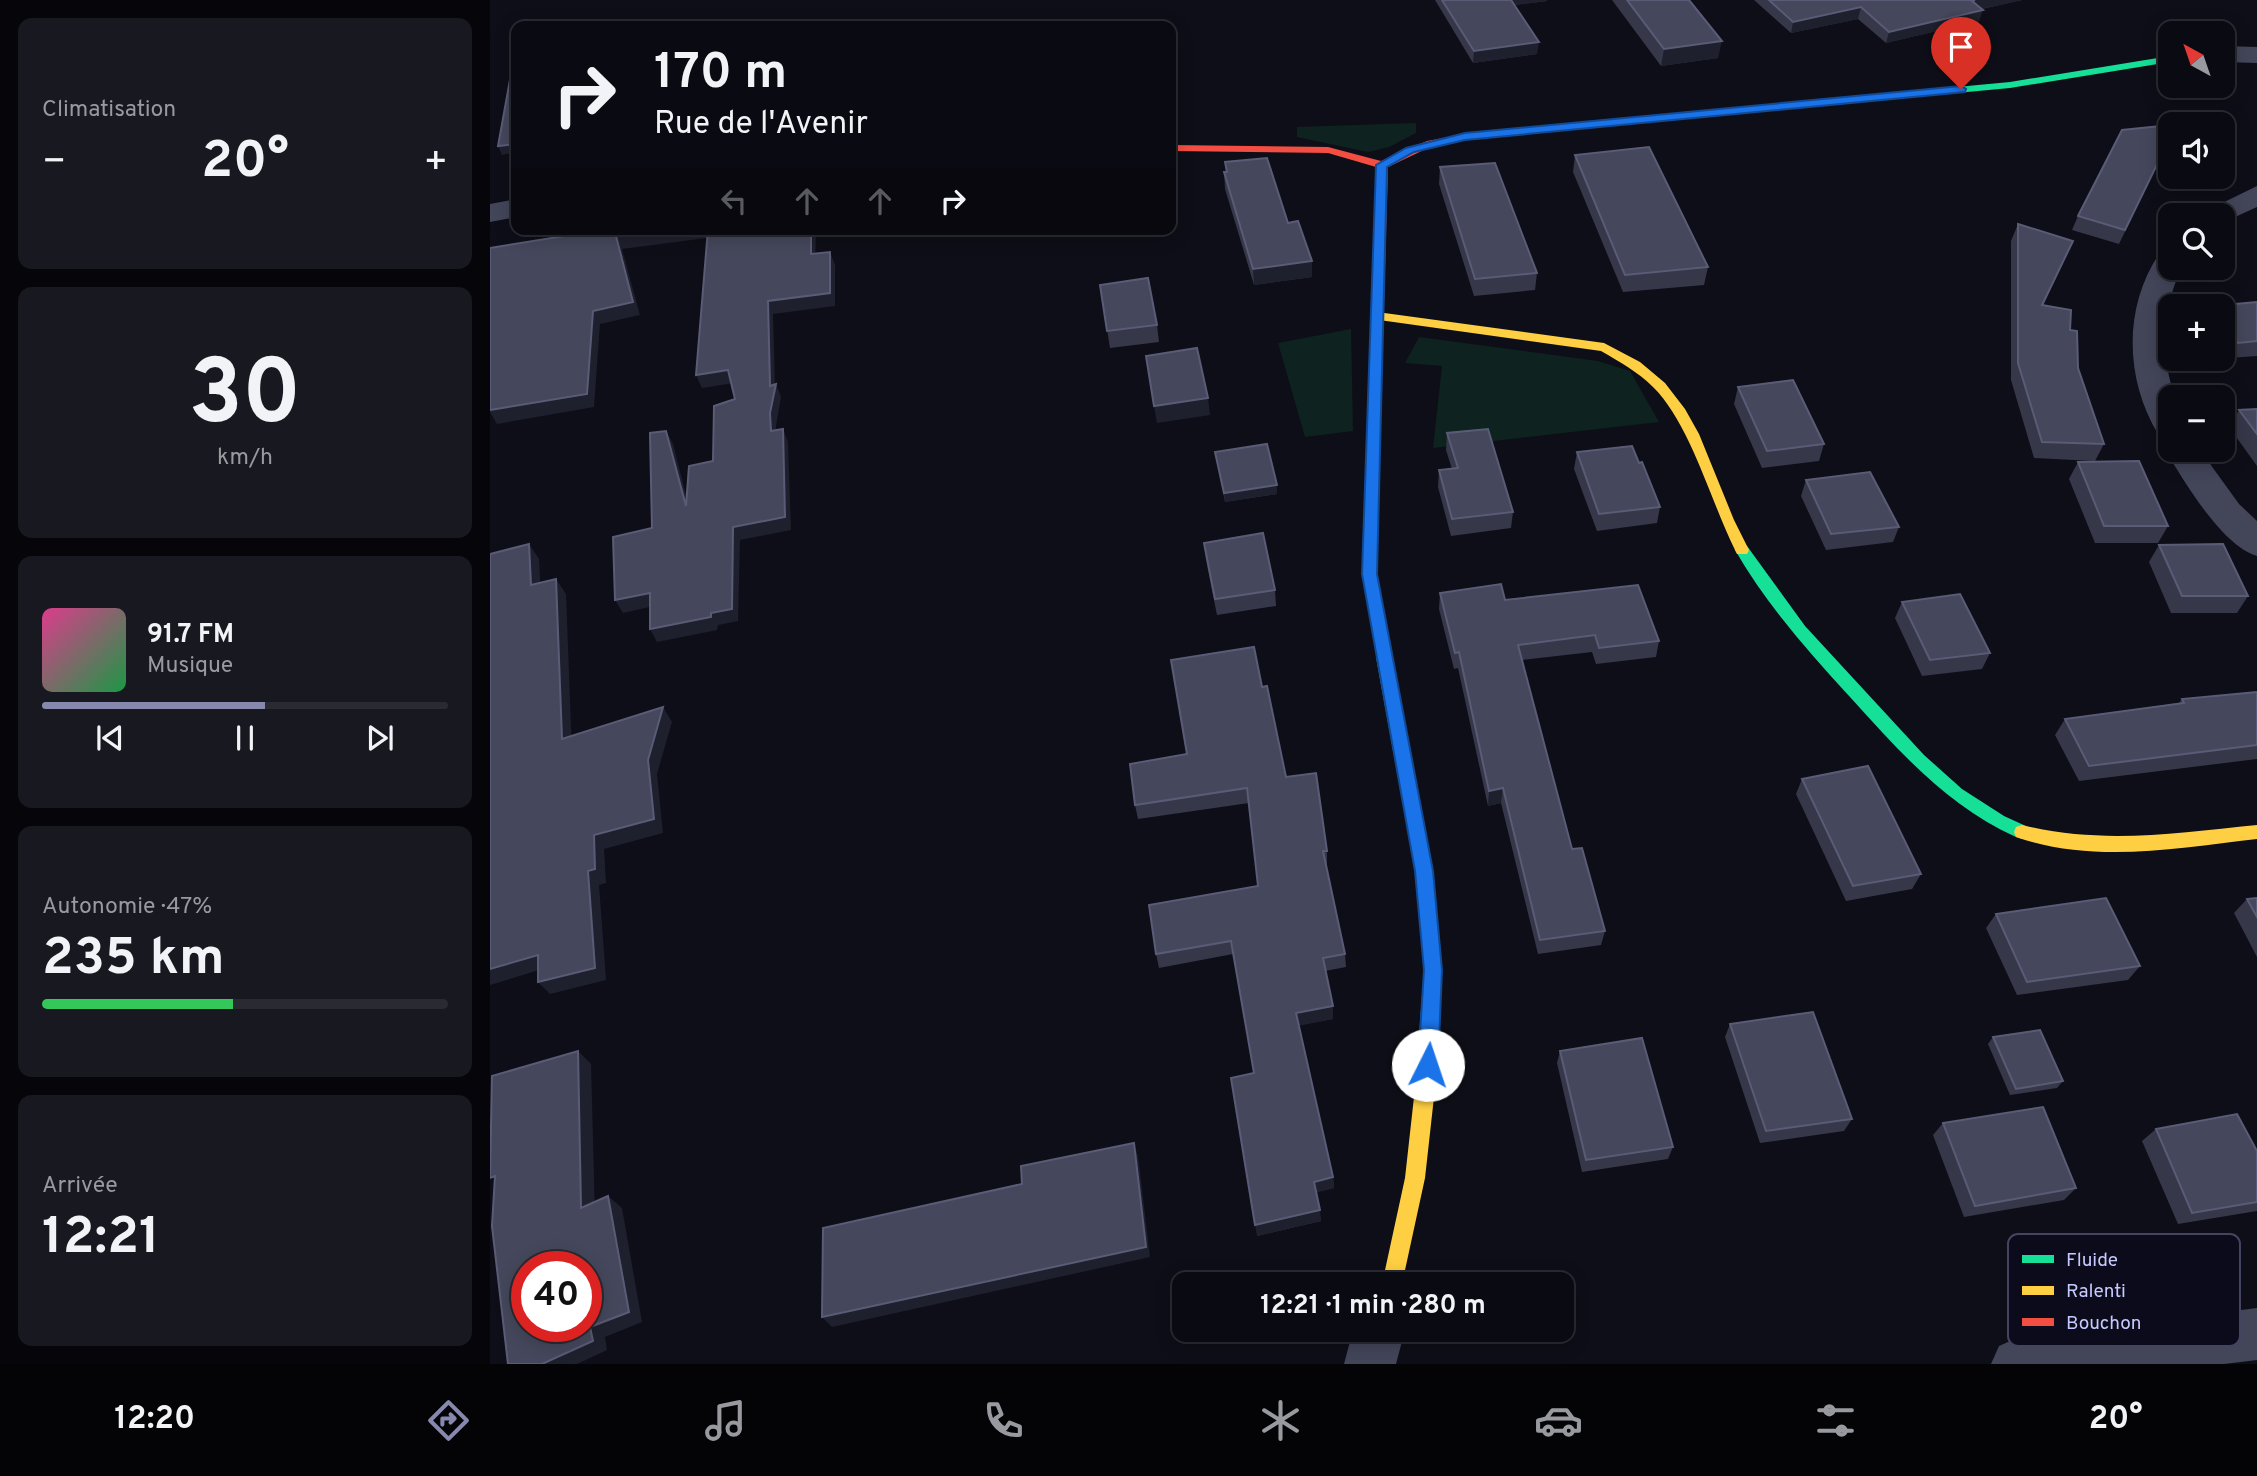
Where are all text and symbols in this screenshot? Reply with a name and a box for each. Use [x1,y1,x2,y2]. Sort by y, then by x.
pin [1931,17,1991,89]
north arrow [2158,21,2235,98]
map controls [2158,21,2235,462]
icon: arrive [1942,28,1980,66]
text: 170 m [654,44,787,106]
icon: right [539,49,630,140]
text: Climatisation [42,96,176,125]
text: Rue de l'Avenir [654,105,868,145]
button: sound [2158,112,2235,189]
text: 20° [201,130,289,196]
text: − [42,139,67,188]
text: + [423,139,448,188]
icon: left [715,182,753,220]
icon: ahead [788,182,826,220]
icon: ahead [861,182,899,220]
icon: right [934,182,972,220]
button: search [2158,203,2235,280]
button: + [2158,294,2235,371]
text: 30 [189,341,302,456]
button: − [2158,385,2235,462]
text: km/h [217,444,273,473]
text: 91.7 FM [147,619,234,652]
text: Musique [147,652,233,681]
icon: previous [91,719,129,757]
icon: pause [226,719,264,757]
icon: next [361,719,399,757]
text: Autonomie · 47% [42,893,212,922]
text: 235 km [42,927,224,993]
position arrow [1391,1028,1465,1102]
text: Arrivée [42,1172,118,1201]
text: 12:21 [42,1206,160,1272]
legend [2008,1234,2240,1346]
text: Fluide [2066,1249,2118,1273]
speed limit sign: 40 [511,1251,602,1342]
text: Ralenti [2066,1280,2126,1304]
text: 12:21 · 1 min · 280 m [1260,1290,1486,1323]
text: Bouchon [2066,1312,2142,1336]
icon: directions [424,1396,473,1445]
icon: music [701,1396,750,1445]
icon: phone [979,1396,1028,1445]
icon: climate [1256,1396,1305,1445]
icon: car [1534,1396,1583,1445]
icon: filters [1811,1396,1860,1445]
text: 12:20 [114,1400,195,1440]
text: 20° [2089,1400,2143,1440]

